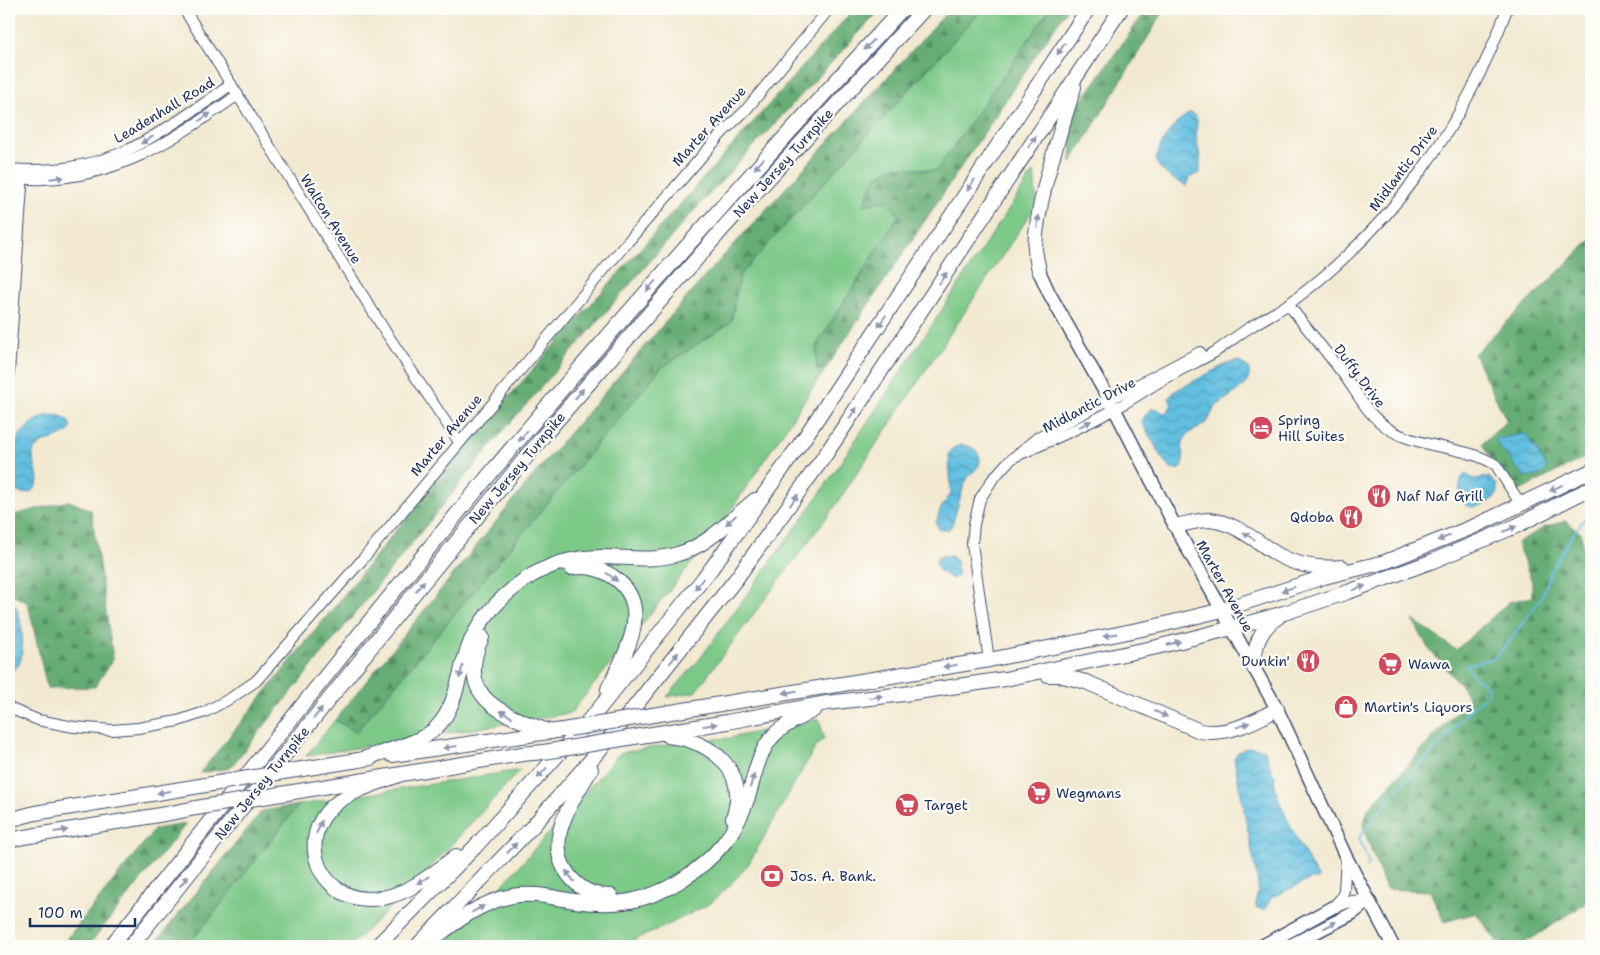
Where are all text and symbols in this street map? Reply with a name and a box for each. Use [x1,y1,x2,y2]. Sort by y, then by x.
one-way arrow [863,38,875,50]
one-way arrow [1056,43,1066,56]
street label: Leadenhall Road [110,73,218,147]
street label: Marter Avenue [668,82,750,170]
street label: New Jersey Turnpike [729,104,837,221]
one-way arrow [199,112,212,122]
street label: Midlantic Drive [1365,121,1441,215]
one-way arrow [140,135,153,144]
one-way arrow [1027,135,1037,149]
one-way arrow [753,158,765,170]
street label: Walton Avenue [296,171,366,267]
one-way arrow [50,174,66,182]
one-way arrow [967,178,976,192]
one-way arrow [1035,214,1043,230]
one-way arrow [938,271,948,284]
one-way arrow [645,279,657,291]
one-way arrow [877,314,887,327]
street label: Duffy Drive [1330,341,1390,411]
street label: Midlantic Drive [1039,373,1139,437]
one-way arrow [574,388,585,401]
street label: Marter Avenue [406,390,486,480]
one-way arrow [848,406,858,420]
street label: New Jersey Turnpike [465,408,569,528]
place label: Spring Hill Suites [1278,411,1345,445]
hotel icon: Spring Hill Suites [1248,415,1274,441]
one-way arrow [1078,420,1092,428]
one-way arrow [517,429,528,442]
restaurant icon: Naf Naf Grill [1366,483,1392,509]
one-way arrow [1549,484,1563,492]
place label: Naf Naf Grill [1396,487,1484,505]
one-way arrow [788,494,799,507]
restaurant icon: Qdoba [1338,504,1364,530]
place label: Qdoba [1290,508,1334,526]
one-way arrow [726,514,738,526]
one-way arrow [1503,524,1517,532]
one-way arrow [1243,532,1256,541]
one-way arrow [1437,535,1451,543]
street label: Marter Avenue [1192,537,1258,635]
one-way arrow [605,572,619,582]
one-way arrow [693,577,704,590]
one-way arrow [414,580,425,593]
one-way arrow [1352,584,1367,592]
one-way arrow [1280,585,1295,593]
one-way arrow [1101,631,1117,639]
one-way arrow [1166,639,1181,647]
restaurant icon: Dunkin' [1295,648,1321,674]
supermarket icon: Wawa [1377,651,1403,677]
one-way arrow [669,652,680,665]
place label: Dunkin' [1241,652,1290,670]
place label: Wawa [1408,655,1450,673]
one-way arrow [942,662,958,670]
one-way arrow [456,665,464,680]
one-way arrow [781,689,797,697]
one-way arrow [868,693,884,701]
shop icon: Martin's Liquors [1333,694,1359,720]
place label: Martin's Liquors [1364,698,1473,716]
one-way arrow [313,707,324,720]
one-way arrow [499,709,512,718]
one-way arrow [1154,710,1168,718]
one-way arrow [702,721,718,729]
one-way arrow [1236,721,1251,729]
street label: New Jersey Turnpike [211,722,313,844]
one-way arrow [442,743,458,751]
one-way arrow [536,766,548,778]
one-way arrow [749,774,757,789]
supermarket icon: Wegmans [1026,780,1052,806]
place label: Wegmans [1056,784,1121,802]
one-way arrow [155,788,171,796]
supermarket icon: Target [894,792,920,818]
place label: Target [924,796,968,814]
one-way arrow [315,820,323,834]
one-way arrow [53,827,69,835]
one-way arrow [506,843,518,855]
bank icon: Jos. A. Bank. [759,863,785,889]
place label: Jos. A. Bank. [790,867,876,885]
one-way arrow [565,869,575,883]
one-way arrow [178,875,189,888]
one-way arrow [417,876,430,885]
scale bar [30,895,135,927]
text: 100 m [38,903,83,923]
one-way arrow [470,905,485,913]
one-way arrow [1323,921,1337,929]

